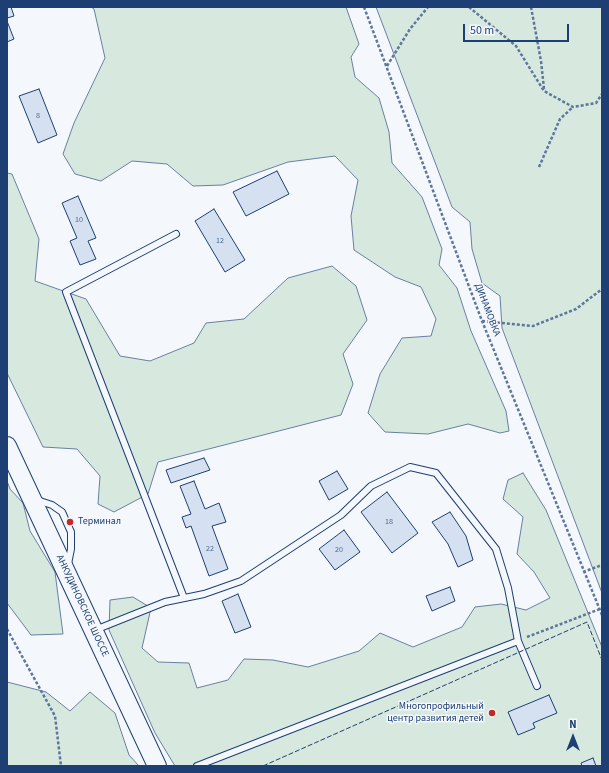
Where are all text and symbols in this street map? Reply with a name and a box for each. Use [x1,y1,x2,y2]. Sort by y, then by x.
scale bar [465,16,571,42]
text: 50 m [470,22,494,39]
house number: 8 [36,111,40,121]
house number: 10 [75,215,83,225]
house number: 12 [216,236,224,246]
street label: ДИНАМОВКА [471,282,503,338]
place label: Терминал [78,516,121,528]
marker: Терминал [65,517,75,527]
house number: 18 [385,517,393,527]
house number: 22 [206,544,214,554]
house number: 20 [335,545,343,555]
street label: АНКУДИНОВСКОЕ ШОССЕ [53,553,111,659]
place label: Многопрофильный центр развития детей [387,701,484,724]
marker: Многопрофильный центр развития детей [487,708,497,718]
north arrow [553,717,593,757]
text: N [569,717,577,732]

